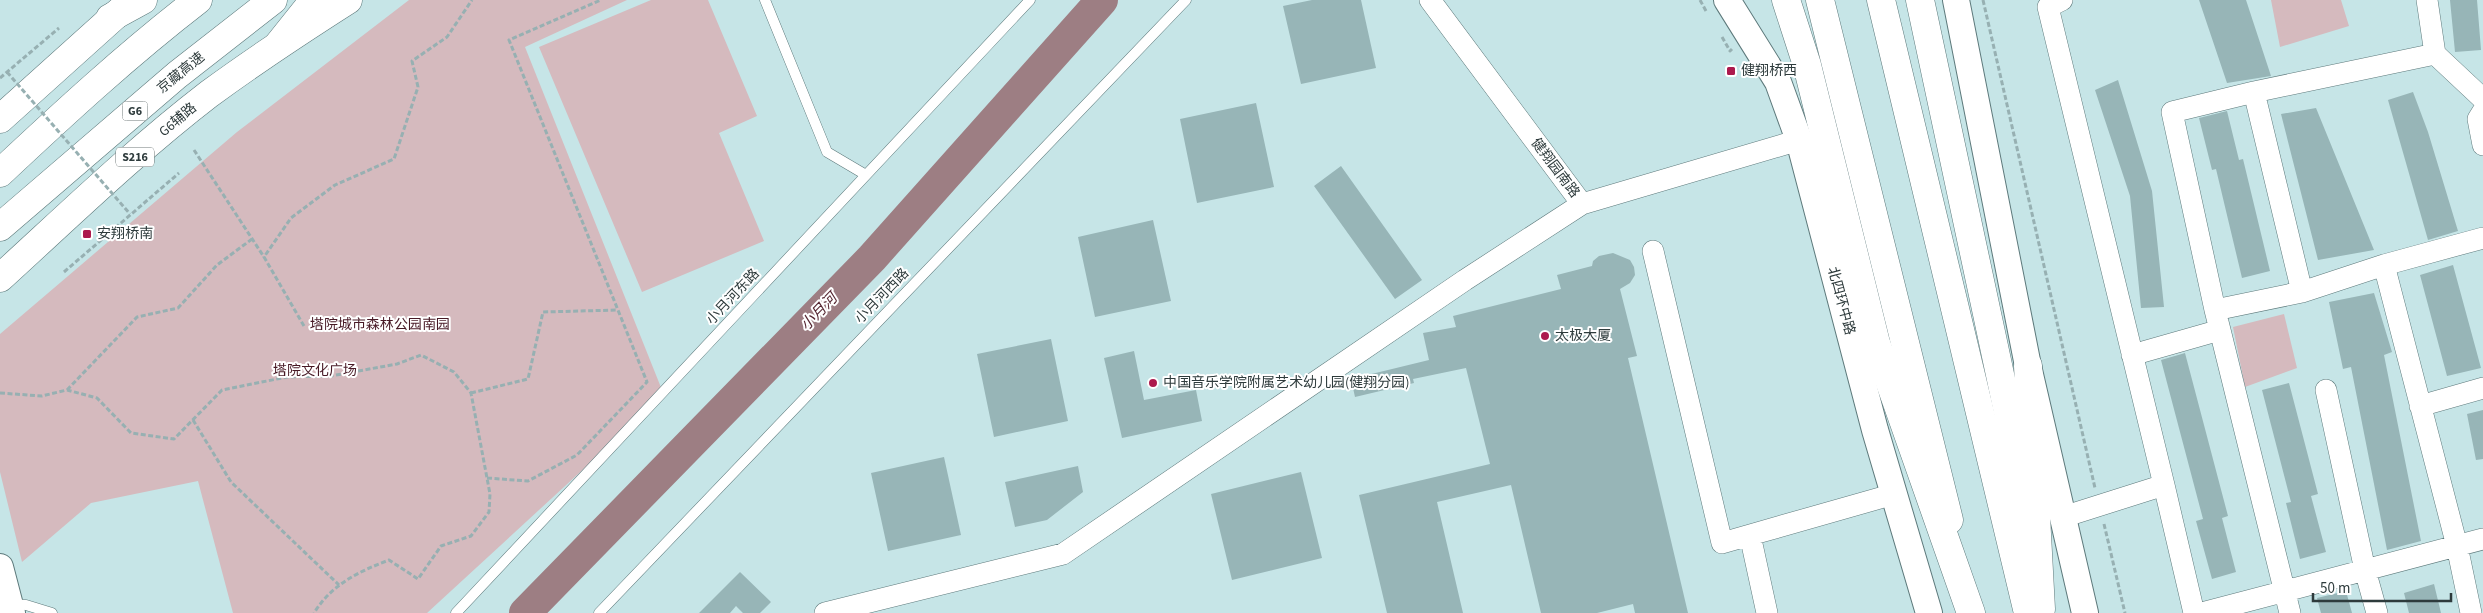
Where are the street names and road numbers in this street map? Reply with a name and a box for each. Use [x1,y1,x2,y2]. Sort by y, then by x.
street label: 京藏高速 [153,48,209,98]
street label: G6辅路 [155,98,201,142]
road number: G6 [122,102,148,120]
street label: 健翔园南路 [1526,134,1584,202]
road number: S216 [116,148,154,166]
street label: 小月河西路 [850,264,914,328]
street label: 小月河东路 [702,265,764,329]
street label: 北四环中路 [1822,265,1860,337]

